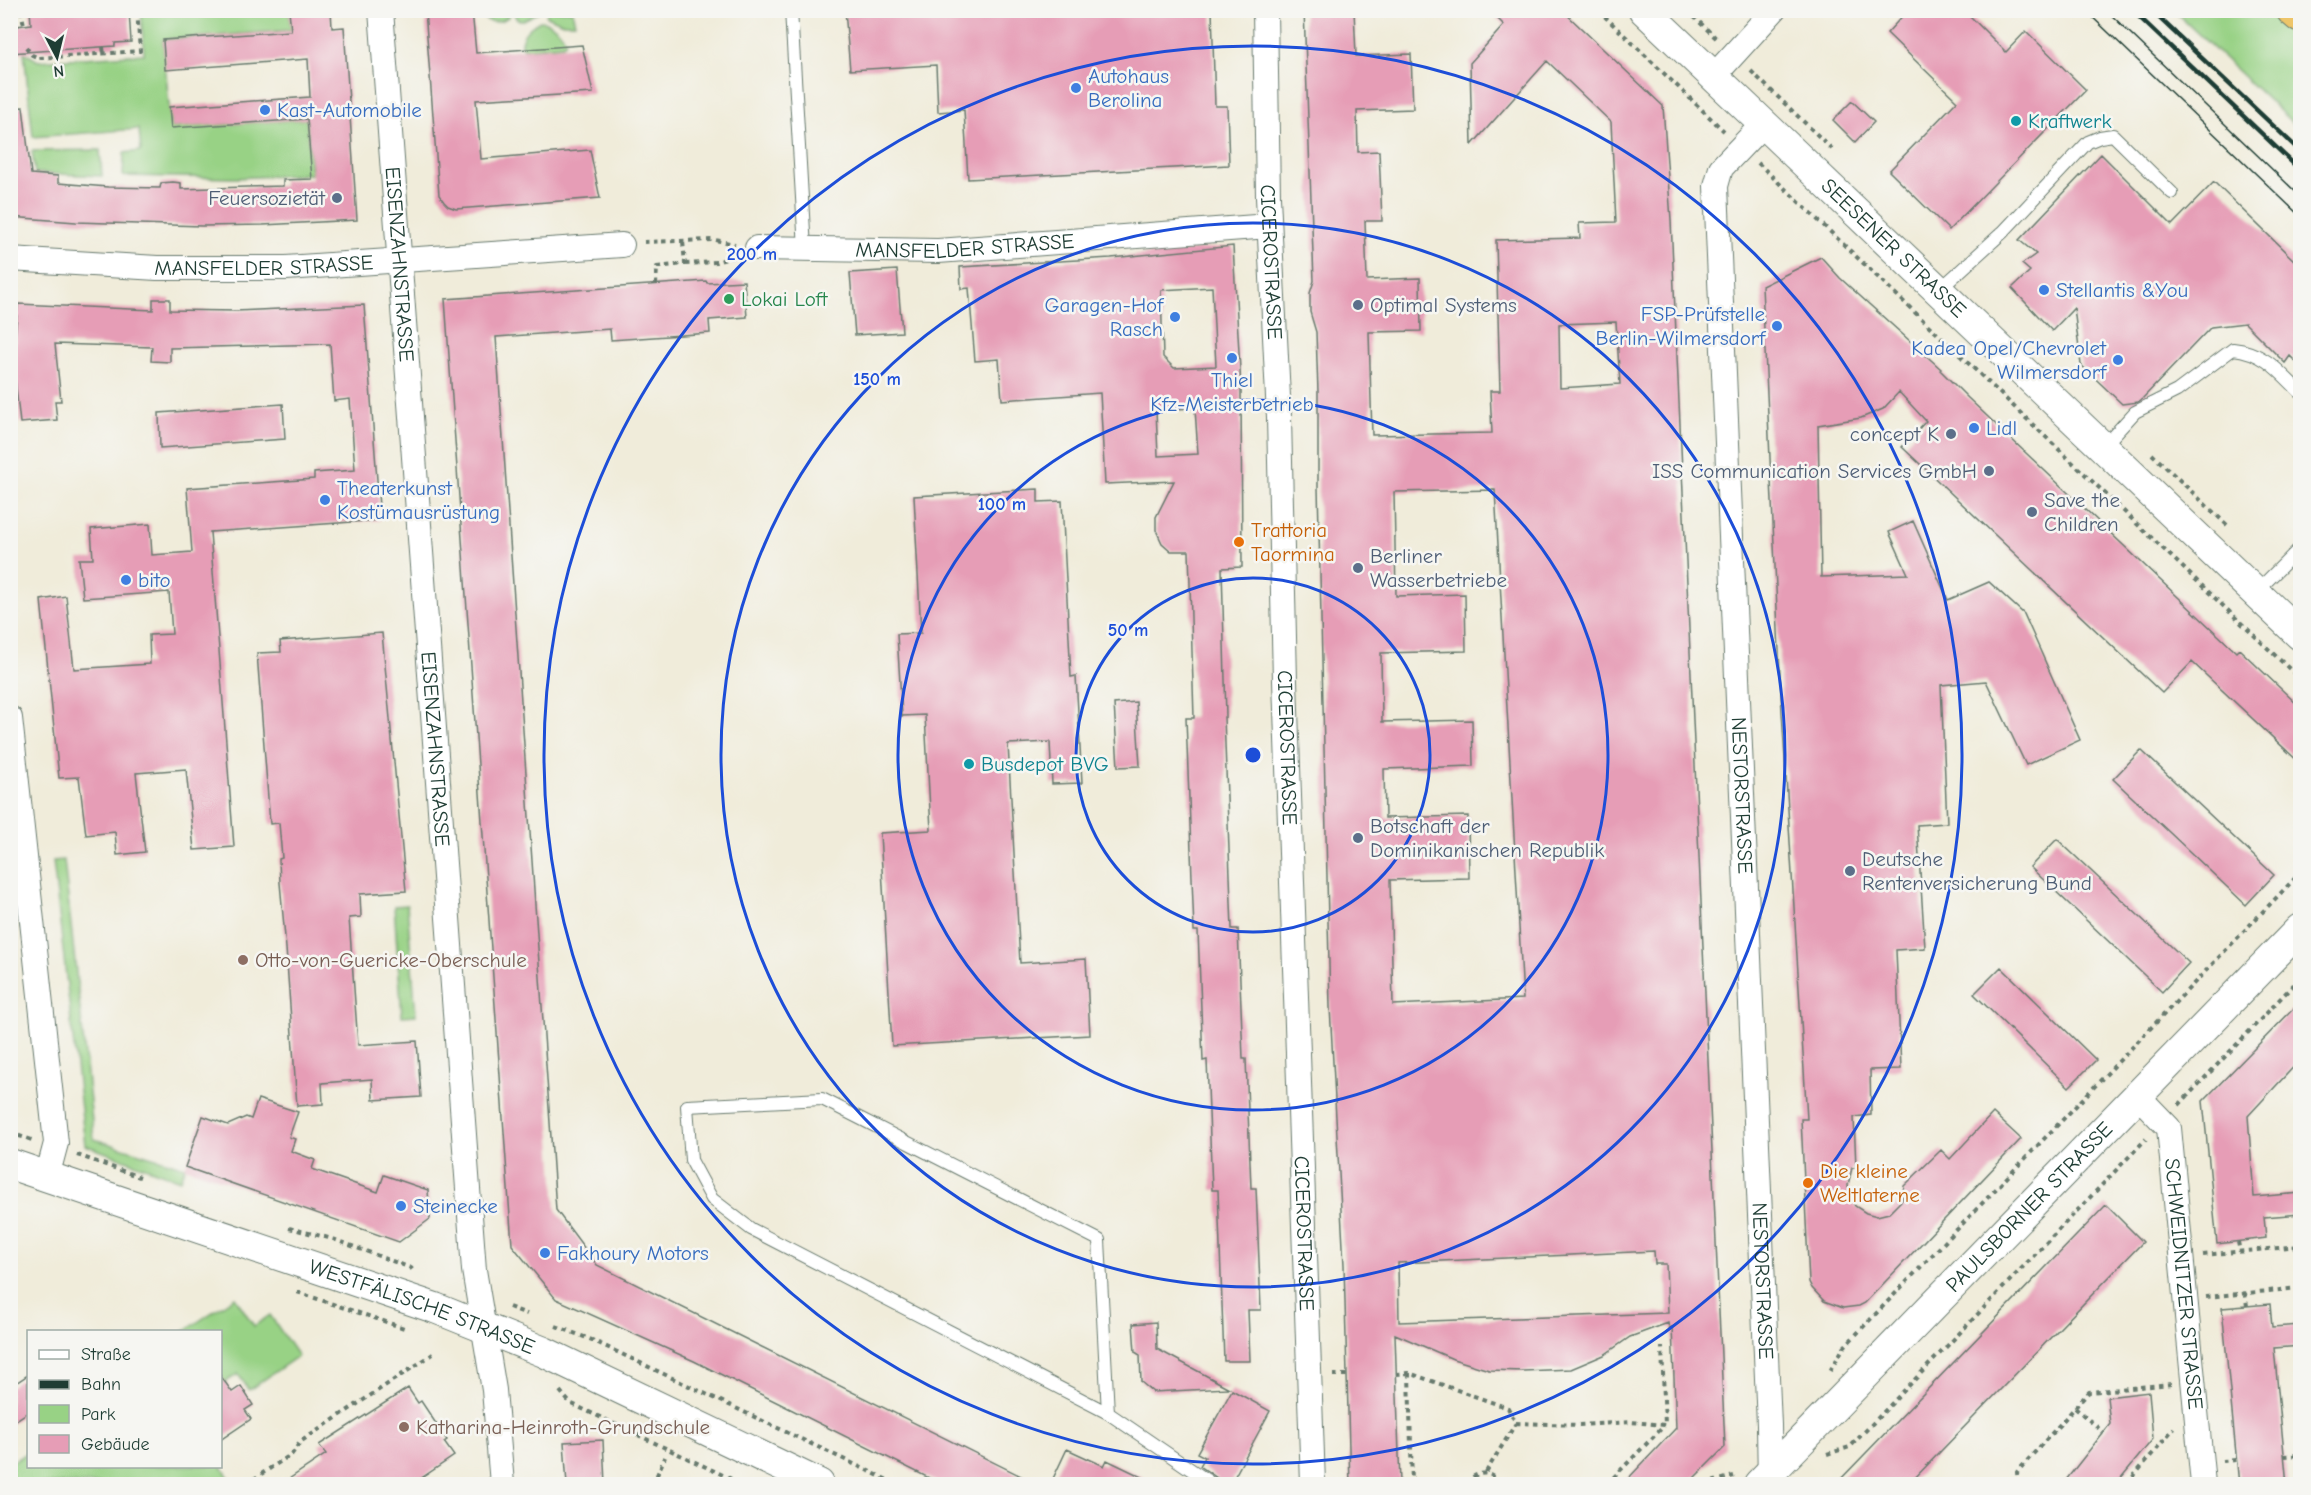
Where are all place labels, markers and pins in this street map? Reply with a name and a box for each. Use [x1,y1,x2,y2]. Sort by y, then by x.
place label: Autohaus Berolina [1088,64,1169,112]
marker: Autohaus Berolina [1069,81,1083,95]
place label: Kast-Automobile [277,98,422,122]
marker: Kast-Automobile [258,103,272,117]
place label: Kraftwerk [2028,109,2112,133]
marker: Kraftwerk [2009,114,2023,128]
place label: Feuersozietät [208,186,326,210]
marker: Feuersozietät [330,191,344,205]
place label: Stellantis &You [2056,278,2188,302]
marker: Stellantis &You [2037,283,2051,297]
place label: Lokai Loft [741,287,829,311]
marker: Lokai Loft [722,292,736,306]
place label: Garagen-Hof Rasch [1045,293,1164,341]
place label: Optimal Systems [1370,293,1517,317]
marker: Optimal Systems [1351,298,1365,312]
place label: FSP-Prüfstelle Berlin-Wilmersdorf [1595,302,1766,350]
marker: Garagen-Hof Rasch [1168,310,1182,324]
marker: FSP-Prüfstelle Berlin-Wilmersdorf [1770,319,1784,333]
place label: Kadea Opel/Chevrolet Wilmersdorf [1911,336,2107,384]
marker: Thiel Kfz-Meisterbetrieb [1225,351,1239,365]
marker: Kadea Opel/Chevrolet Wilmersdorf [2111,353,2125,367]
place label: Thiel Kfz-Meisterbetrieb [1150,368,1314,416]
place label: Lidl [1986,416,2017,440]
marker: Lidl [1967,421,1981,435]
place label: concept K [1850,422,1939,446]
marker: concept K [1944,427,1958,441]
place label: ISS Communication Services GmbH [1652,459,1977,483]
marker: ISS Communication Services GmbH [1982,464,1996,478]
place label: Theaterkunst Kostümausrüstung [337,476,500,524]
place label: Save the Children [2044,488,2120,536]
marker: Theaterkunst Kostümausrüstung [318,493,332,507]
marker: Save the Children [2025,505,2039,519]
place label: Trattoria Taormina [1251,518,1335,566]
marker: Trattoria Taormina [1232,535,1246,549]
place label: Berliner Wasserbetriebe [1370,544,1507,592]
marker: Berliner Wasserbetriebe [1351,561,1365,575]
place label: bito [138,568,171,592]
marker: bito [119,573,133,587]
centre of rings [1243,745,1263,765]
place label: Busdepot BVG [981,752,1109,776]
marker: Busdepot BVG [962,757,976,771]
place label: Botschaft der Dominikanischen Republik [1370,814,1604,862]
marker: Botschaft der Dominikanischen Republik [1351,831,1365,845]
place label: Deutsche Rentenversicherung Bund [1862,847,2092,895]
marker: Deutsche Rentenversicherung Bund [1843,864,1857,878]
place label: Otto-von-Guericke-Oberschule [255,948,527,972]
marker: Otto-von-Guericke-Oberschule [236,953,250,967]
place label: Die kleine Weltlaterne [1820,1159,1920,1207]
marker: Die kleine Weltlaterne [1801,1176,1815,1190]
place label: Steinecke [413,1194,498,1218]
marker: Steinecke [394,1199,408,1213]
place label: Fakhoury Motors [557,1241,709,1265]
marker: Fakhoury Motors [538,1246,552,1260]
place label: Katharina-Heinroth-Grundschule [416,1415,710,1439]
marker: Katharina-Heinroth-Grundschule [397,1420,411,1434]

